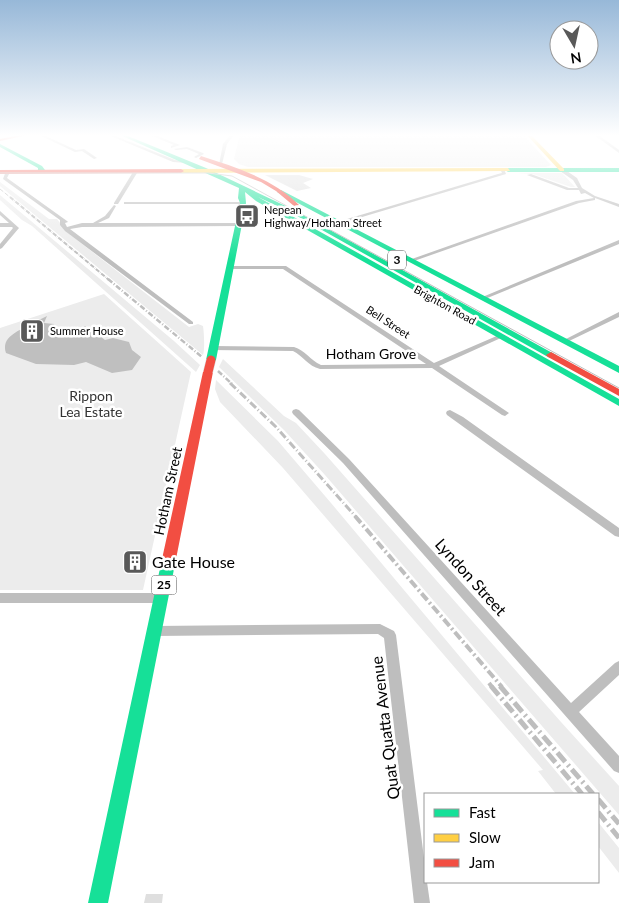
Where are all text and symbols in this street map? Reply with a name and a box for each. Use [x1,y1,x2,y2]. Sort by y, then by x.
north arrow [549,20,599,70]
text: N [569,49,583,68]
bus stop icon: Nepean Highway/Hotham Street [234,203,260,229]
place label: Nepean Highway/Hotham Street [264,203,382,229]
road number: 3 [388,250,406,270]
street label: Brighton Road [412,282,479,327]
street label: Bell Street [364,303,413,341]
building icon: Summer House [19,318,45,344]
place label: Summer House [50,324,124,337]
street label: Hotham Grove [326,345,416,362]
park label: Rippon Lea Estate [60,387,122,420]
street label: Hotham Street [150,445,185,537]
street label: Lyndon Street [432,534,511,619]
building icon: Gate House [122,549,148,575]
place label: Gate House [152,552,235,571]
road number: 25 [152,576,176,594]
street label: Quat Quatta Avenue [366,655,403,801]
legend [424,793,599,883]
text: Fast [469,803,496,821]
text: Slow [469,828,501,846]
text: Jam [469,853,495,871]

